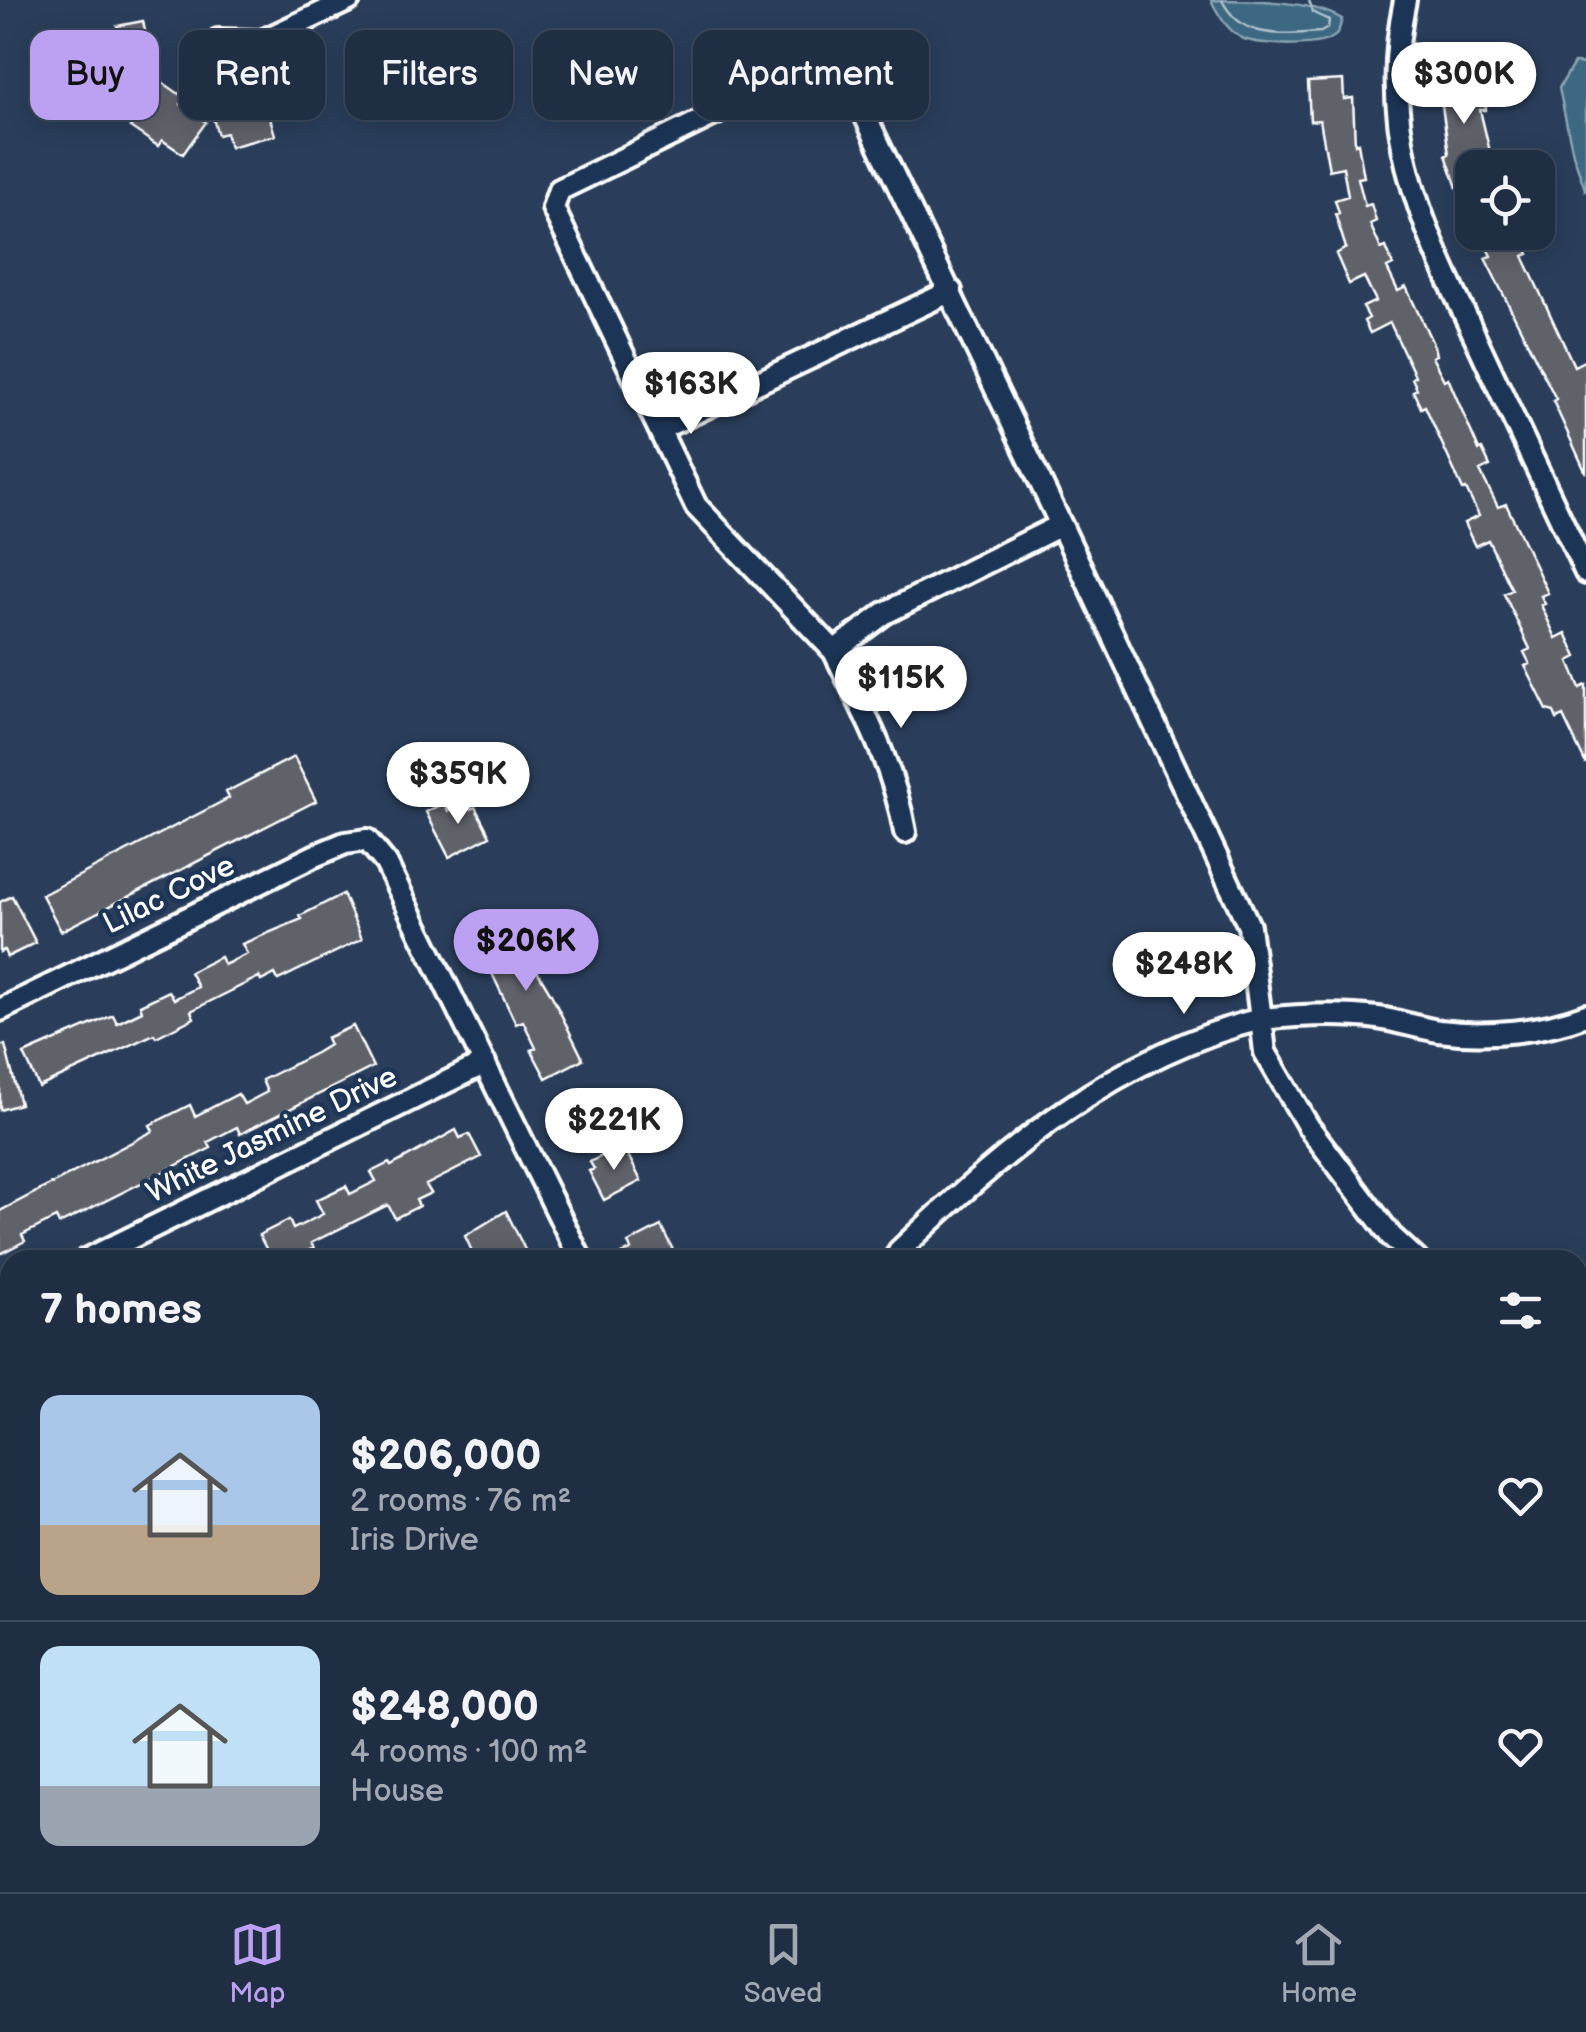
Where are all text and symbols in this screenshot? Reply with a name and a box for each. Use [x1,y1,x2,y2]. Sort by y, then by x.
chip: Buy [30,30,159,120]
chip: Rent [179,30,325,120]
chip: Filters [345,30,513,120]
chip: New [533,30,673,120]
chip: Apartment [693,30,929,120]
pin: $300K [1394,42,1534,127]
text: $300K [1413,55,1515,94]
map controls [1455,150,1555,250]
button: locate [1455,150,1555,250]
pin: $163K [621,352,761,437]
text: $163K [644,365,738,404]
pin: $115K [831,646,971,731]
text: $115K [857,659,945,698]
pin: $359K [388,742,528,827]
text: $359K [409,755,507,794]
street label: Lilac Cove [97,848,241,942]
pin: $206K [456,909,596,994]
text: $206K [476,922,576,961]
pin: $248K [1114,932,1254,1017]
text: $248K [1135,945,1233,984]
street label: White Jasmine Drive [141,1059,403,1211]
pin: $221K [544,1088,684,1173]
text: $221K [567,1101,661,1140]
icon: filters [1493,1283,1548,1338]
text: 7 homes [40,1285,202,1336]
text: $206,000 [350,1431,542,1482]
icon: home [120,1435,240,1555]
icon: heart [1493,1468,1548,1523]
text: 2 rooms · 76 m² [350,1482,571,1521]
text: Iris Drive [350,1521,479,1560]
text: $248,000 [350,1682,539,1733]
icon: home [120,1686,240,1806]
icon: heart [1493,1719,1548,1774]
text: 4 rooms · 100 m² [350,1733,588,1772]
text: House [350,1772,444,1811]
tab: Map [229,1917,285,2010]
tab: Saved [744,1917,822,2010]
tab: Home [1281,1917,1357,2010]

